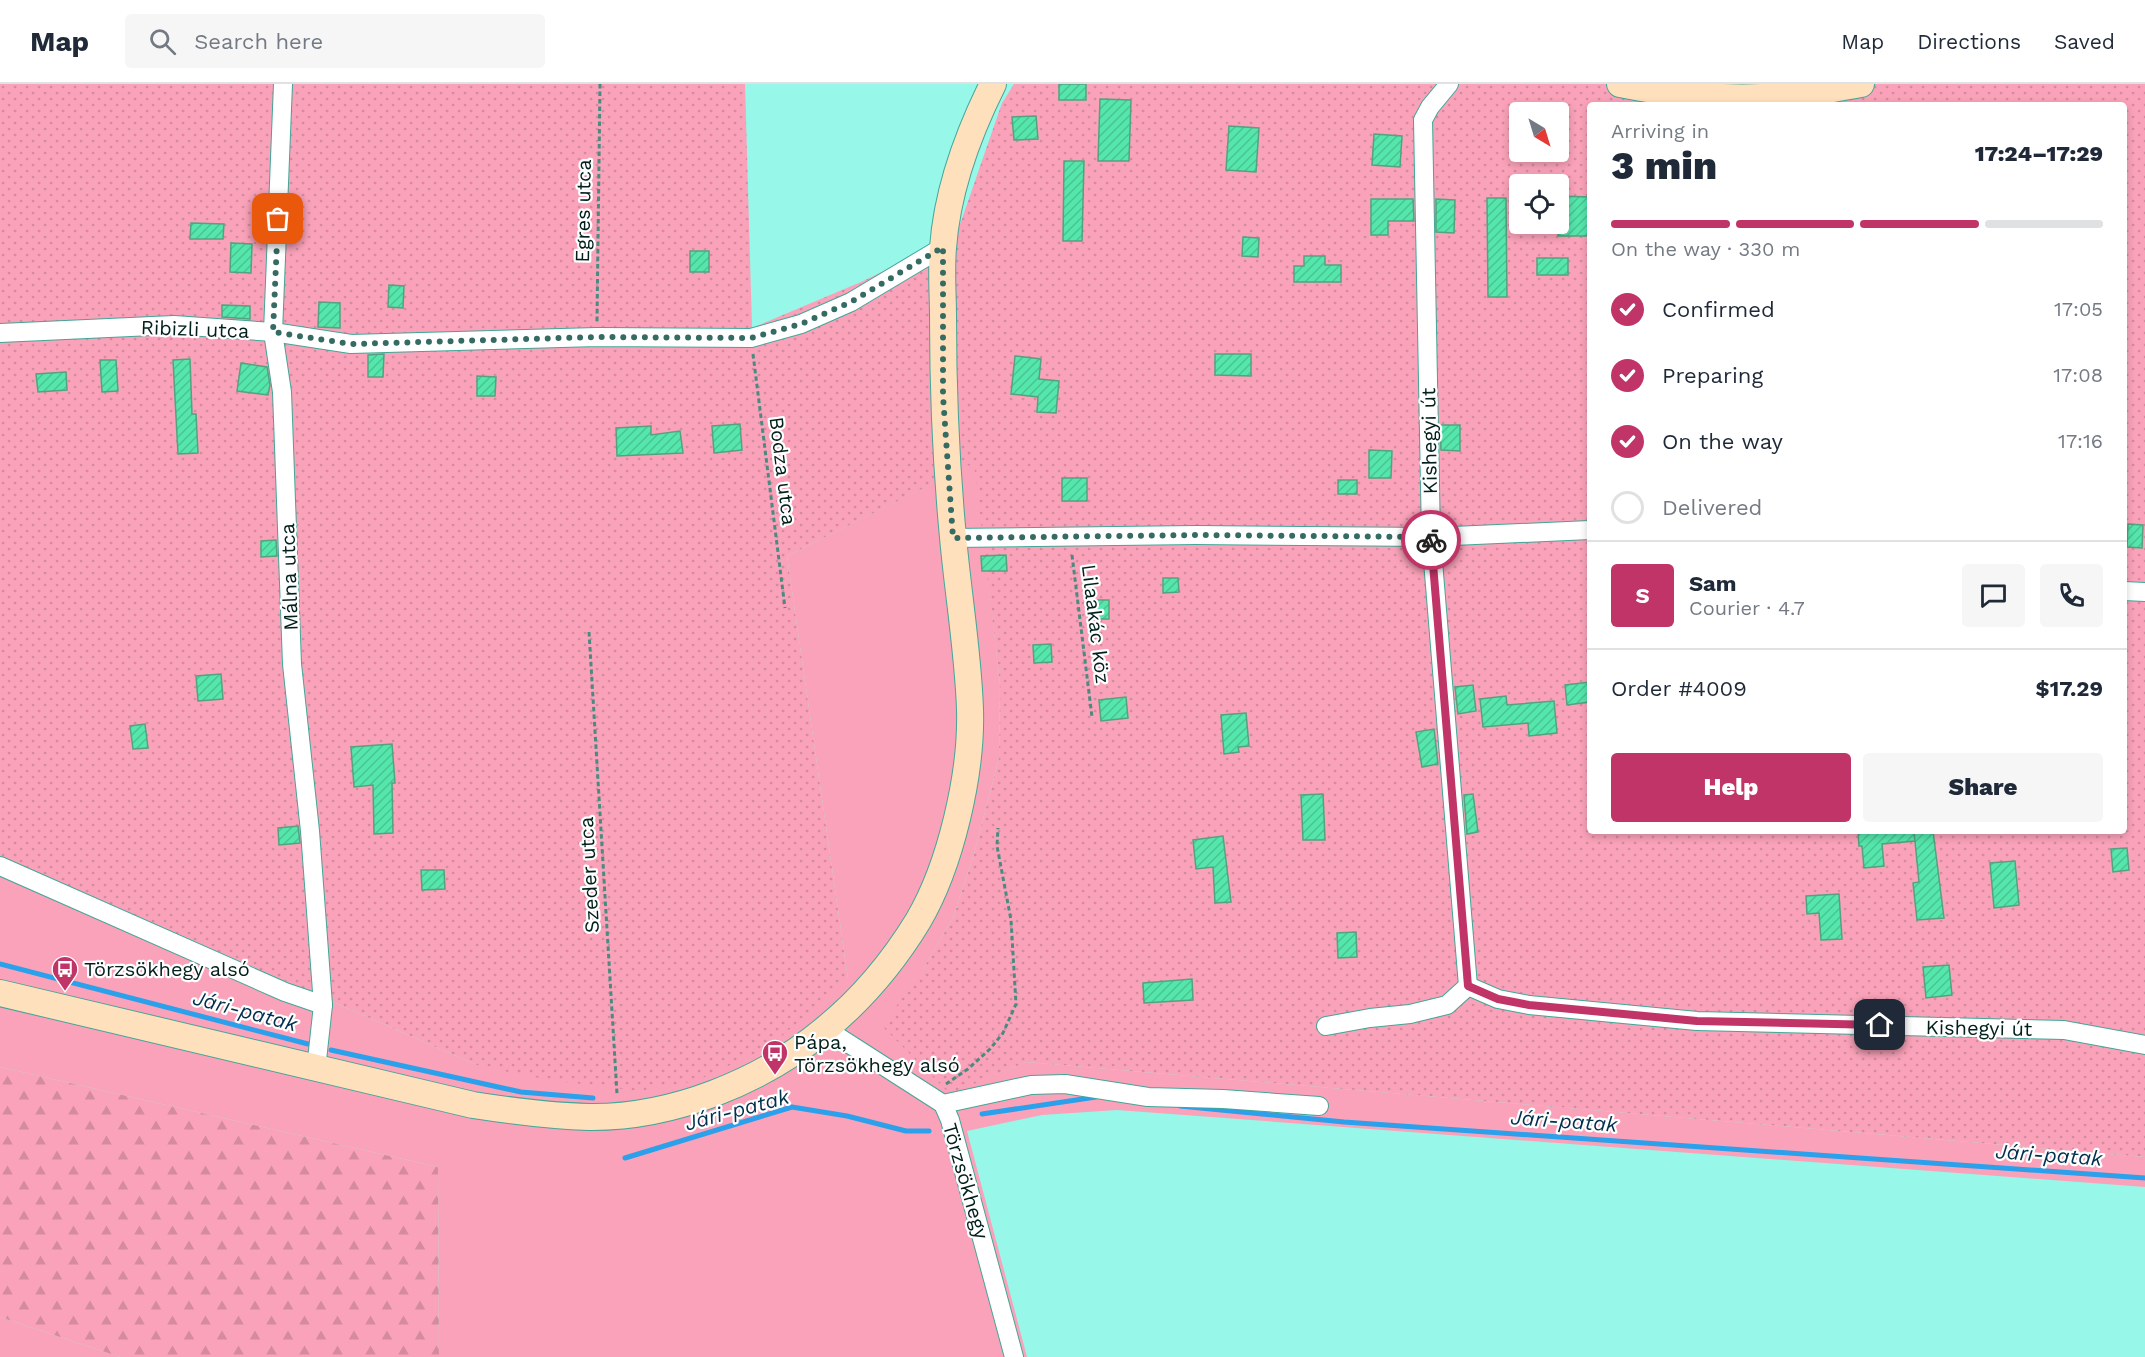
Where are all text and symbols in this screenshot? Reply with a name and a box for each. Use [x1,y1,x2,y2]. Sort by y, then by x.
search box [125,14,545,68]
text: Map [30,25,89,58]
icon: search [146,25,179,58]
text: Search here [194,29,323,54]
text: Map [1841,29,1884,54]
text: Directions [1917,29,2021,54]
text: Saved [2054,29,2115,54]
north arrow [1509,102,1569,162]
map controls [1509,102,1569,234]
text: Arriving in [1611,119,1709,143]
text: 17:24–17:29 [1975,141,2103,166]
text: 3 min [1611,143,1717,188]
street label: Egres utca [570,159,596,263]
button: locate [1509,174,1569,234]
pin [252,193,303,244]
icon: bag [261,202,294,235]
text: On the way · 330 m [1611,237,1800,261]
icon: check [1611,293,1644,326]
text: Confirmed [1662,297,1775,322]
text: 17:05 [2054,297,2103,321]
street label: Ribizli utca [140,315,250,343]
icon: check [1611,359,1644,392]
text: Preparing [1662,363,1763,388]
text: 17:08 [2053,363,2103,387]
street label: Kishegyi út [1416,387,1442,495]
street label: Bodza utca [764,415,802,527]
icon: check [1611,425,1644,458]
text: On the way [1662,429,1783,454]
text: 17:16 [2058,429,2103,453]
text: Delivered [1662,495,1762,520]
courier [1401,510,1461,570]
street label: Málna utca [275,523,303,631]
icon: bike [1415,524,1448,557]
street label: Lilaakác köz [1077,563,1115,685]
button: chat [1962,564,2025,627]
button: phone [2040,564,2103,627]
text: Sam [1689,571,1737,596]
text: S [1635,583,1650,608]
text: Courier · 4.7 [1689,596,1805,620]
text: Order #4009 [1611,676,1747,701]
text: $17.29 [2036,676,2103,701]
button: Help [1611,753,1851,822]
button: Share [1863,753,2103,822]
street label: Szeder utca [574,816,604,934]
bus stop icon: Törzsökhegy alsó [50,954,80,992]
place label: Törzsökhegy alsó [84,957,250,981]
water label: Jári-patak [190,985,301,1037]
pin [1854,999,1905,1050]
icon: home [1863,1008,1896,1041]
street label: Kishegyi út [1925,1015,2033,1041]
place label: Pápa, Törzsökhegy alsó [794,1030,960,1077]
bus stop icon: Pápa, Törzsökhegy alsó [760,1038,790,1076]
water label: Jári-patak [682,1083,792,1135]
water label: Jári-patak [1510,1104,1619,1137]
street label: Törzsökhegy [938,1120,994,1242]
water label: Jári-patak [1995,1138,2104,1171]

